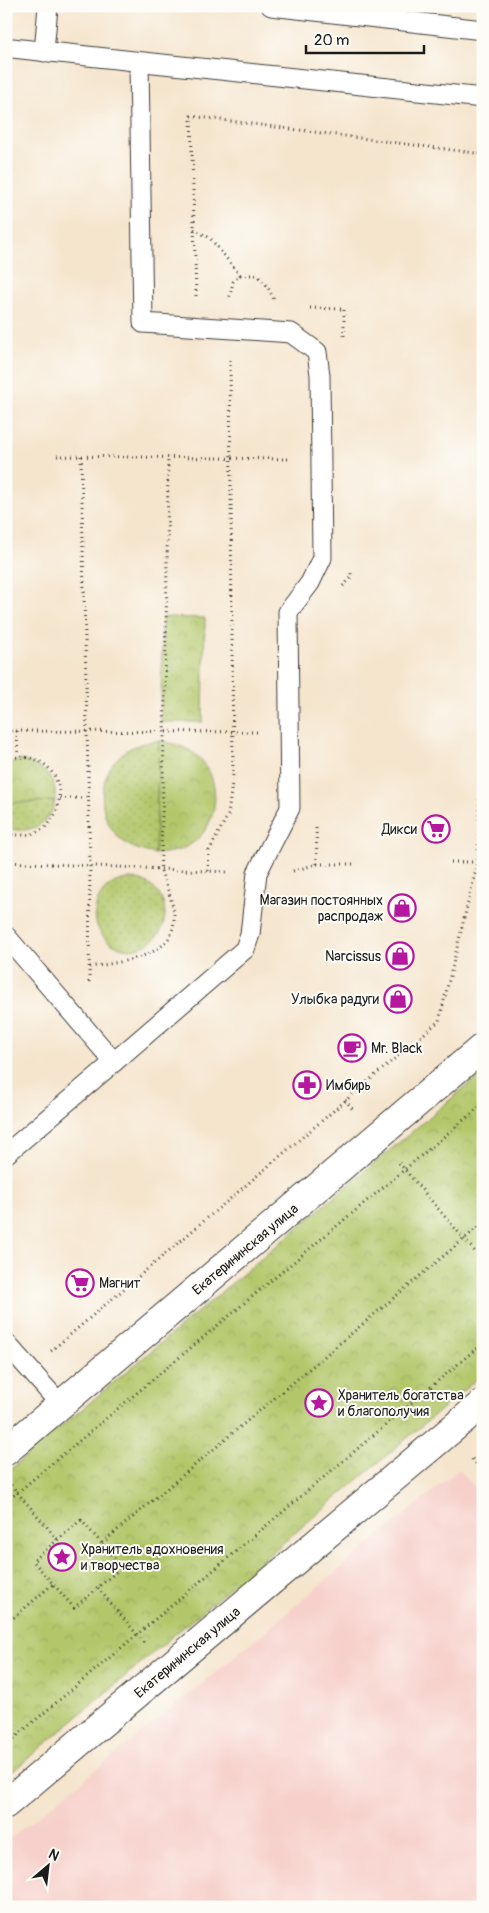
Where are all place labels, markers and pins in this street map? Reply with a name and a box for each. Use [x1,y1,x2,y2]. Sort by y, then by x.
supermarket icon: Дикси [421,814,451,844]
place label: Дикси [381,821,417,838]
place label: Магазин постоянных распродаж [260,892,383,925]
shop icon: Магазин постоянных распродаж [387,893,417,923]
shop icon: Narcissus [385,941,415,971]
place label: Narcissus [325,948,382,965]
shop icon: Улыбка радуги [383,984,413,1014]
place label: Улыбка радуги [291,991,379,1008]
cafe icon: Mr. Black [337,1033,367,1063]
place label: Mr. Black [371,1040,422,1057]
pharmacy icon: Имбирь [292,1070,322,1100]
place label: Имбирь [326,1077,371,1094]
supermarket icon: Магнит [65,1268,95,1298]
place label: Магнит [99,1275,141,1292]
place label: Хранитель богатства и благополучия [338,1387,464,1420]
place icon: Хранитель богатства и благополучия [304,1388,334,1418]
place label: Хранитель вдохновения и творчества [81,1541,224,1574]
place icon: Хранитель вдохновения и творчества [47,1542,77,1572]

